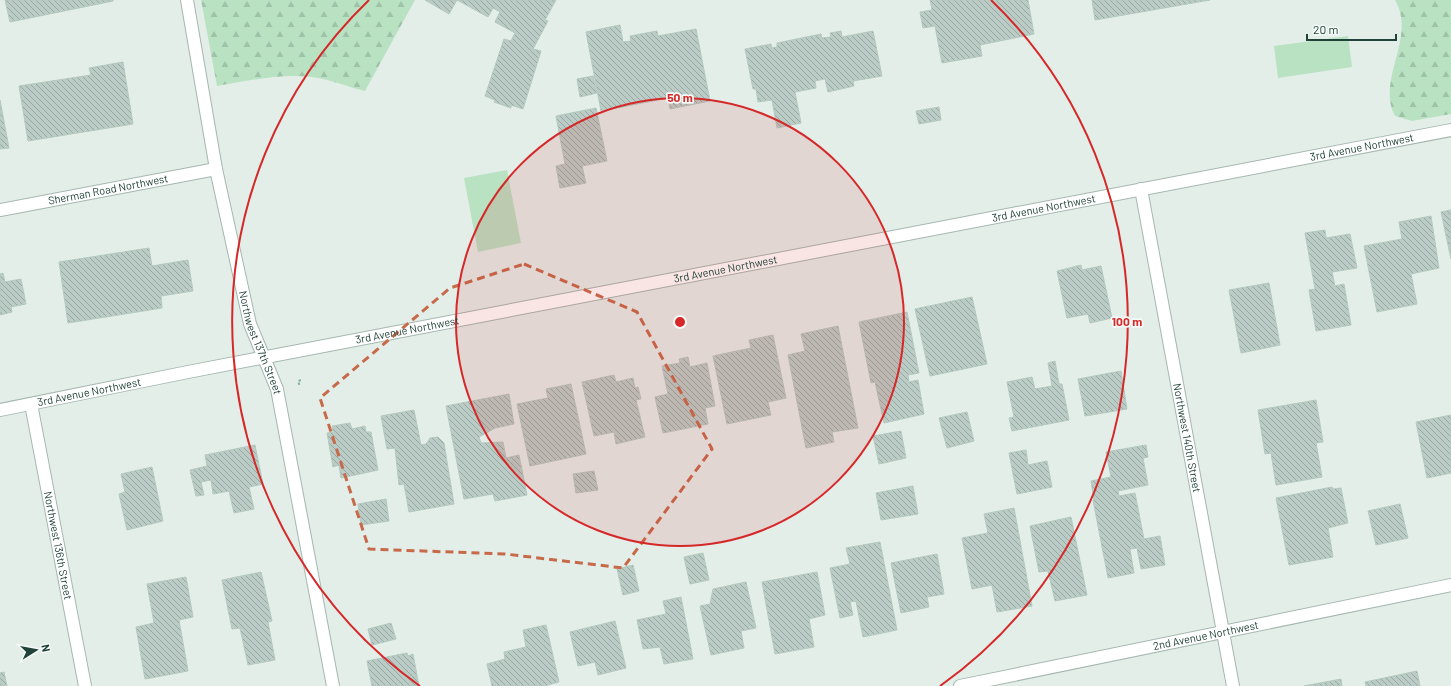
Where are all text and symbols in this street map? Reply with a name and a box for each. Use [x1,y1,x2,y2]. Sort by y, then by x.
scale bar [1307,16,1396,42]
text: 20 m [1313,22,1339,36]
text: 50 m [667,90,693,104]
street label: 3rd Avenue Northwest [1309,130,1415,163]
street label: Sherman Road Northwest [47,171,169,207]
street label: 3rd Avenue Northwest [991,191,1096,224]
street label: 3rd Avenue Northwest [672,252,778,285]
street label: Northwest 137th Street [237,289,285,395]
street label: 3rd Avenue Northwest [354,313,460,346]
text: 100 m [1112,314,1142,328]
centre of rings [673,315,687,329]
street label: 3rd Avenue Northwest [36,375,142,408]
street label: Northwest 140th Street [1171,382,1204,493]
street label: Northwest 136th Street [42,490,75,601]
street label: 2nd Avenue Northwest [1152,618,1260,652]
north arrow [16,630,56,670]
text: N [39,643,53,653]

